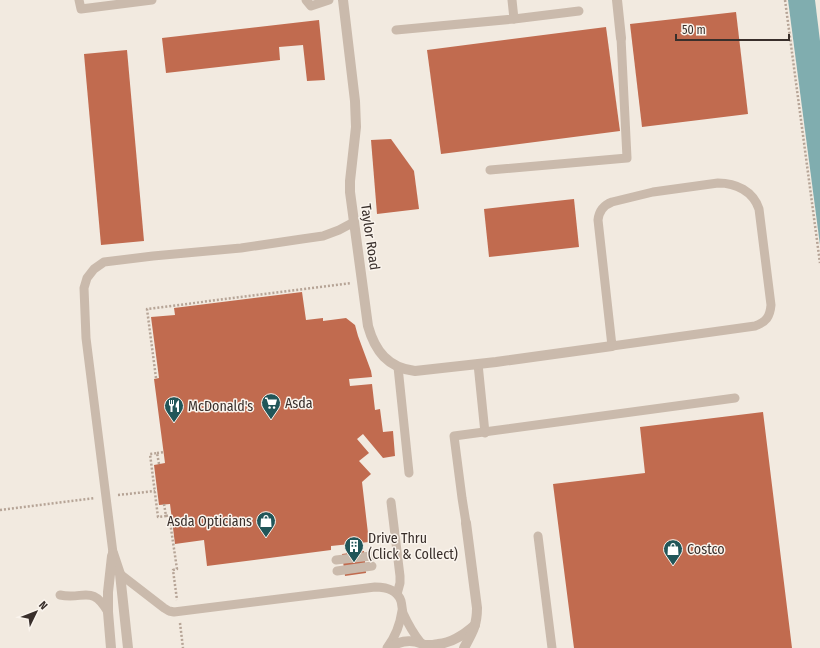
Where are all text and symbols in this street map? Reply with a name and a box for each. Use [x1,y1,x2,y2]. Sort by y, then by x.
scale bar [676,16,789,42]
text: 50 m [682,23,706,37]
street label: Taylor Road [357,203,383,271]
supermarket icon: Asda [260,392,282,420]
restaurant icon: McDonald's [163,395,185,423]
place label: Asda [285,395,313,412]
place label: McDonald's [188,398,253,415]
shop icon: Asda Opticians [255,510,277,538]
place label: Asda Opticians [167,513,252,530]
place label: Drive Thru (Click & Collect) [368,530,458,563]
building icon: Drive Thru (Click & Collect) [343,535,365,563]
shop icon: Costco [662,538,684,566]
place label: Costco [687,541,725,558]
north arrow [16,592,56,632]
text: N [36,599,50,612]

